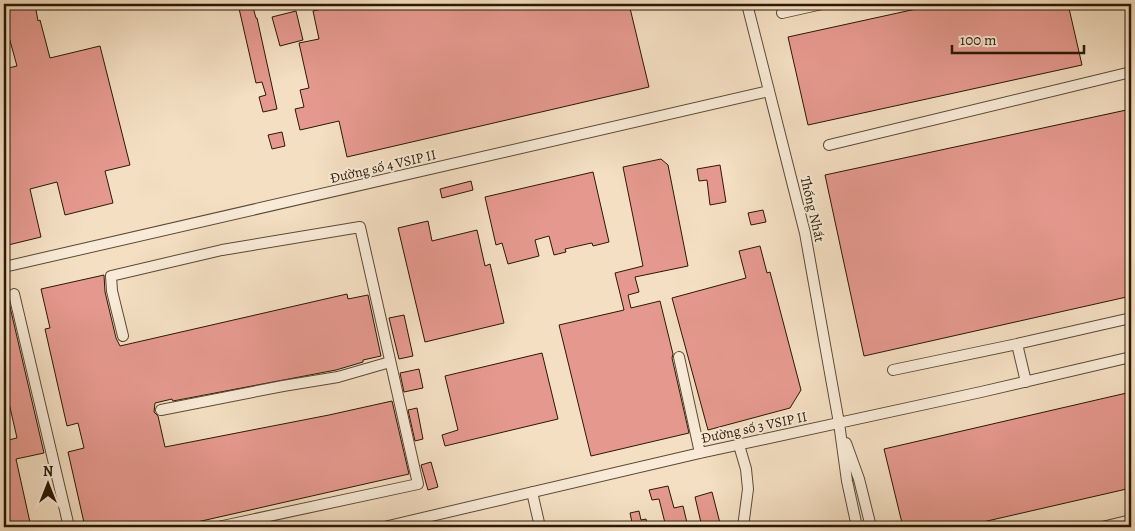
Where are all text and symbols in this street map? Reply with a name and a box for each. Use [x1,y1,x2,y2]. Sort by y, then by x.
scale bar [952,22,1085,54]
text: 100 m [960,30,997,50]
street label: Đường số 4 VSIP II [328,145,438,188]
street label: Thống Nhất [796,174,829,244]
street label: Đường số 3 VSIP II [699,407,809,448]
north arrow [22,458,72,508]
text: N [43,462,53,481]

